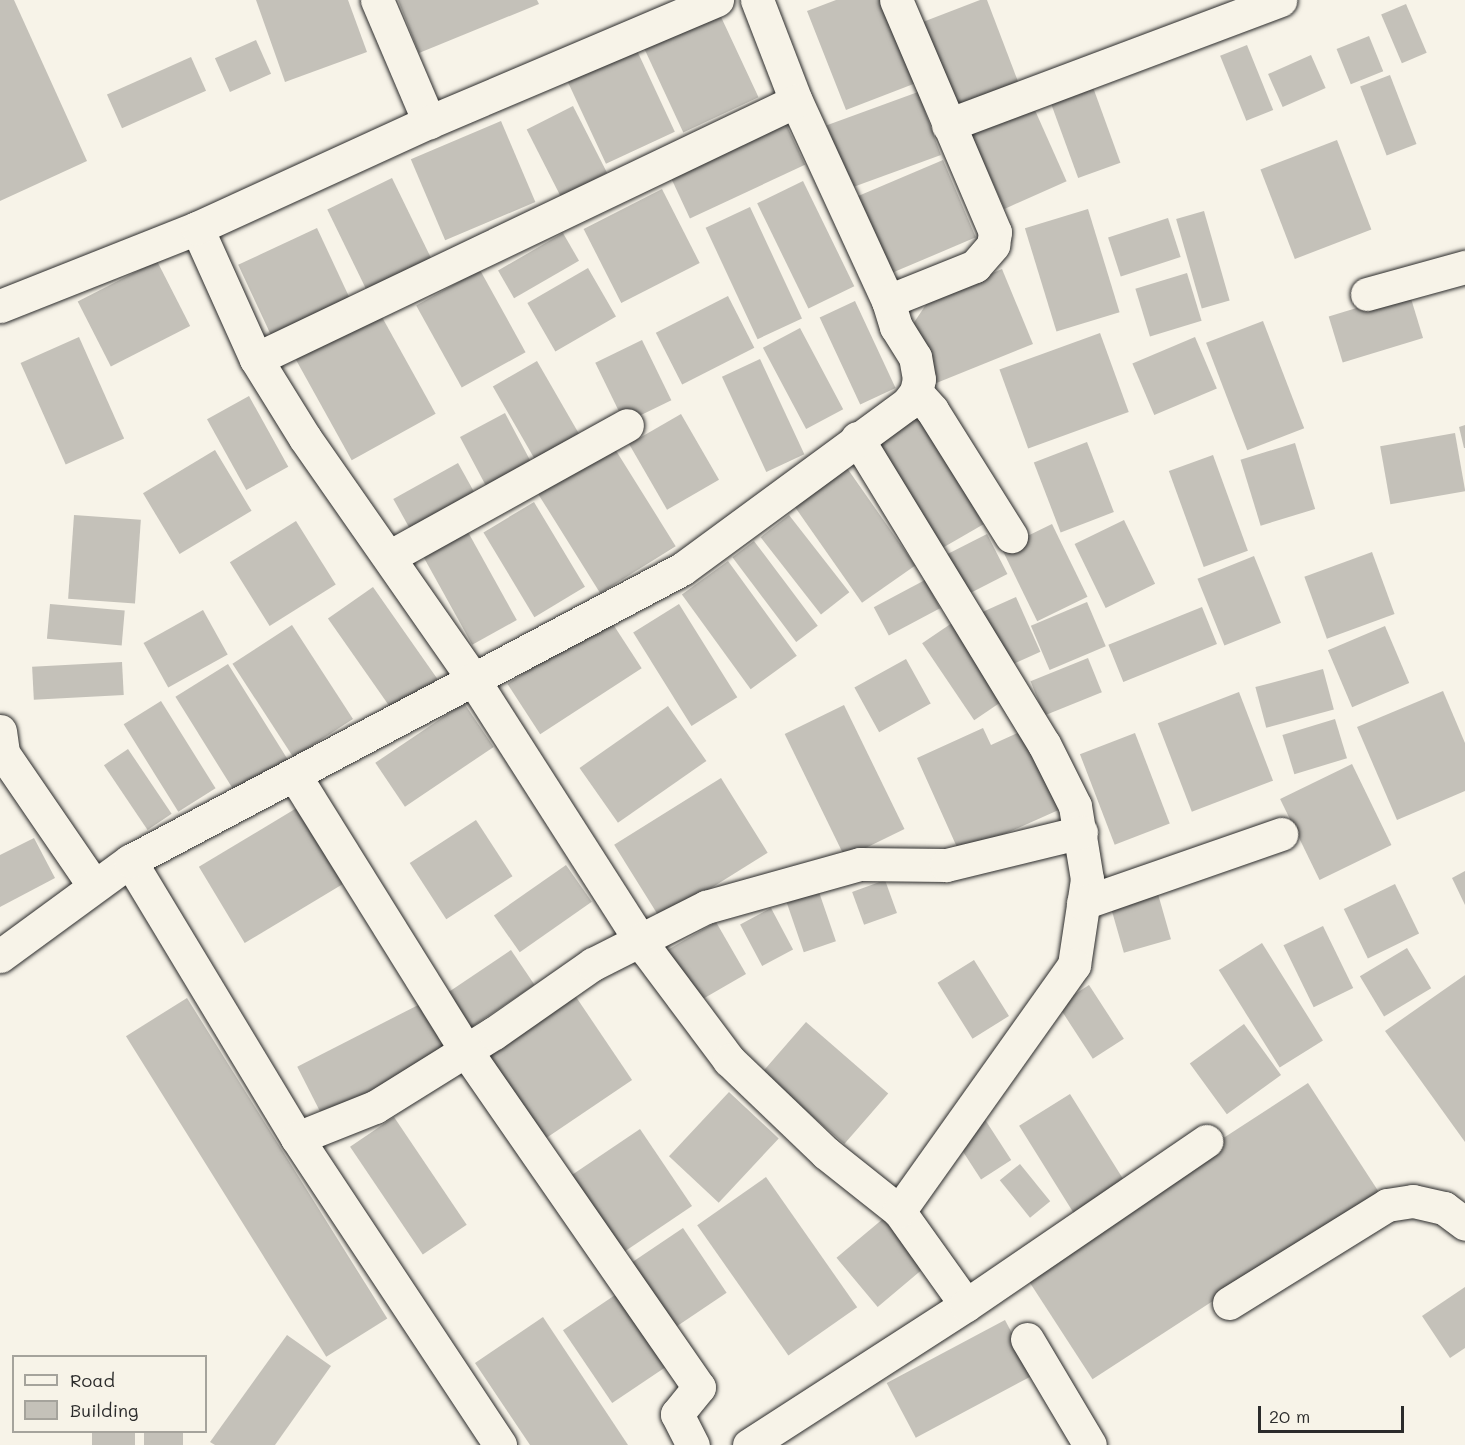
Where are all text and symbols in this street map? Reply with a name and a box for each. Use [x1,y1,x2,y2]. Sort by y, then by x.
legend [12,1355,207,1433]
text: Road [70,1368,115,1392]
scale bar [1261,1394,1406,1432]
text: Building [70,1398,138,1422]
text: 20 m [1269,1404,1310,1428]

